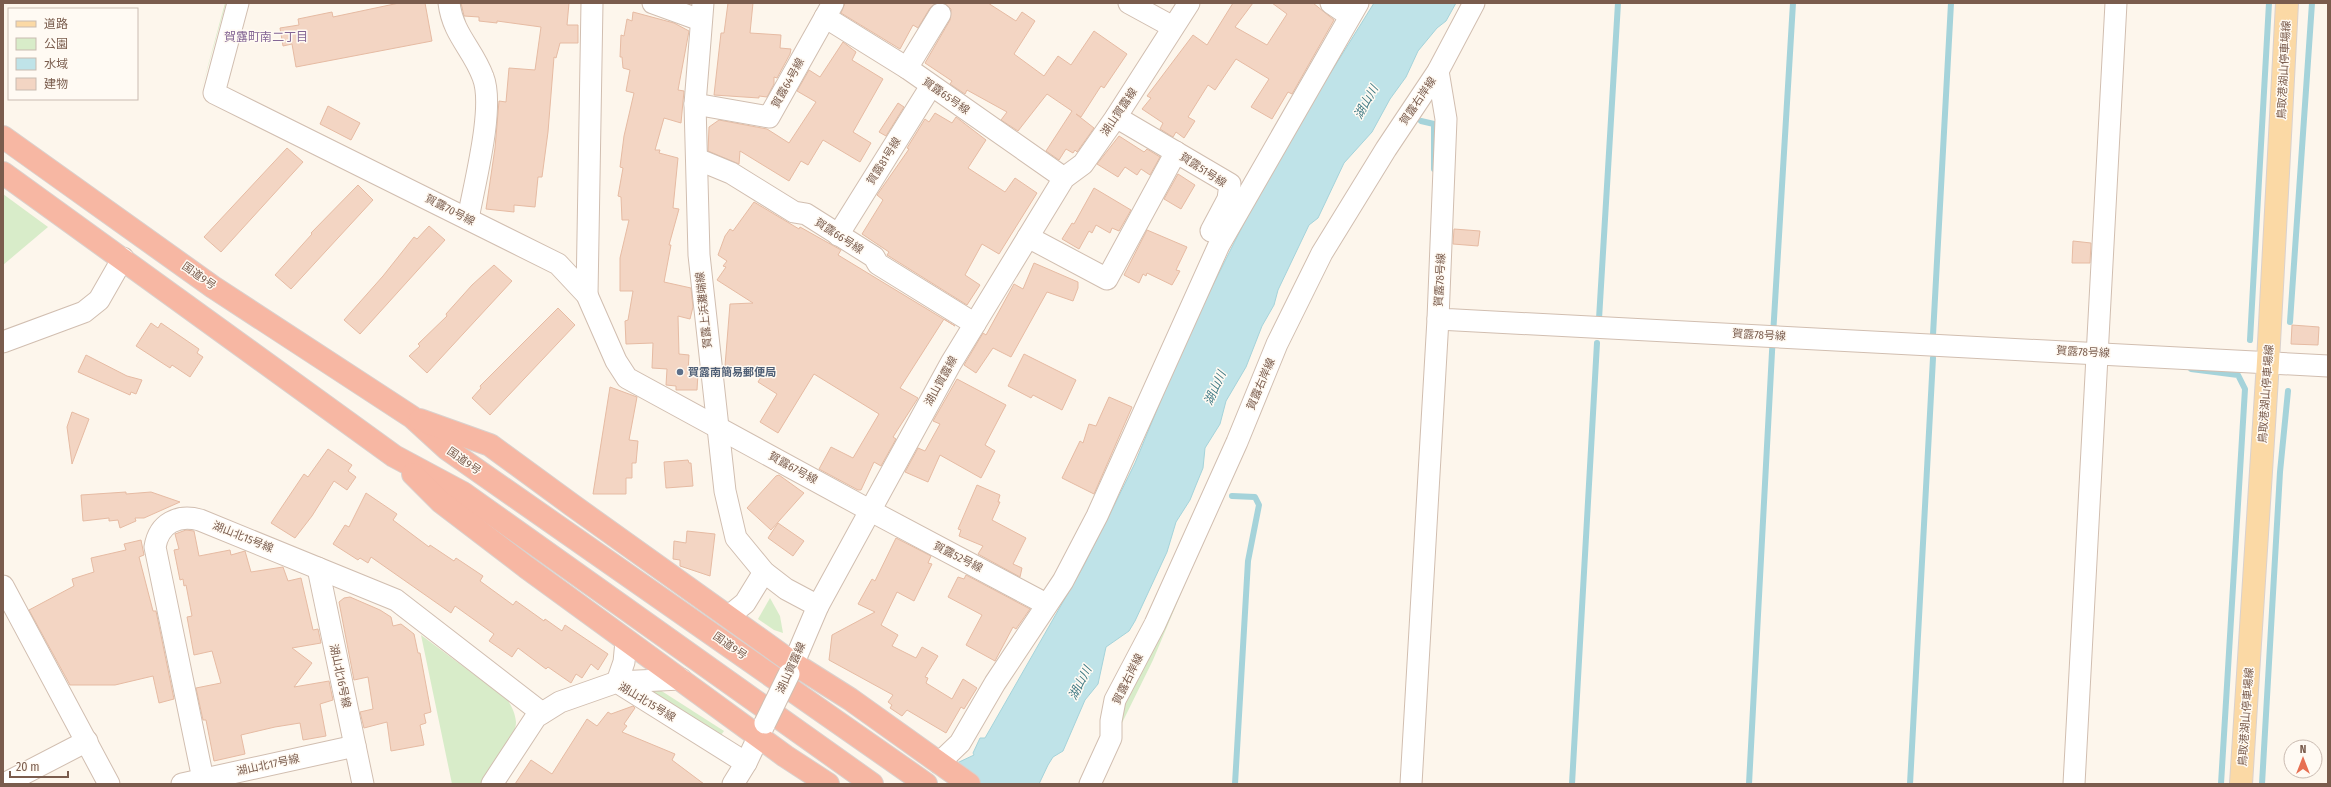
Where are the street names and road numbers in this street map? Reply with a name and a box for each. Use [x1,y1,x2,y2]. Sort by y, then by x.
street label: 鳥取港湖山停車場線 [2275,20,2293,120]
street label: 賀露64号線 [769,56,807,110]
street label: 賀露65号線 [920,75,972,117]
street label: 賀露右岸線 [1397,75,1439,127]
street label: 湖山賀露線 [1098,86,1140,138]
street label: 賀露81号線 [864,135,904,187]
street label: 賀露51号線 [1177,150,1229,190]
street label: 賀露70号線 [423,192,477,228]
street label: 賀露66号線 [812,216,866,256]
street label: 賀露78号線 [1432,253,1448,307]
street label: 国道9号 [180,260,218,292]
street label: 賀露上浜灘端線 [694,271,714,349]
street label: 賀露78号線 [1732,327,1786,343]
street label: 賀露78号線 [2056,344,2110,360]
street label: 鳥取港湖山停車場線 [2256,344,2276,444]
street label: 湖山賀露線 [922,354,960,408]
street label: 賀露右岸線 [1244,356,1278,412]
street label: 国道9号 [445,445,483,477]
street label: 賀露67号線 [766,449,820,487]
street label: 湖山北15号線 [211,519,275,555]
street label: 賀露52号線 [931,539,985,575]
street label: 国道9号 [711,630,749,662]
street label: 湖山賀露線 [774,640,808,696]
street label: 湖山北16号線 [327,643,353,709]
street label: 賀露右岸線 [1110,651,1146,707]
street label: 鳥取港湖山停車場線 [2236,667,2256,767]
street label: 湖山北15号線 [616,680,678,724]
street label: 湖山北17号線 [235,752,301,778]

